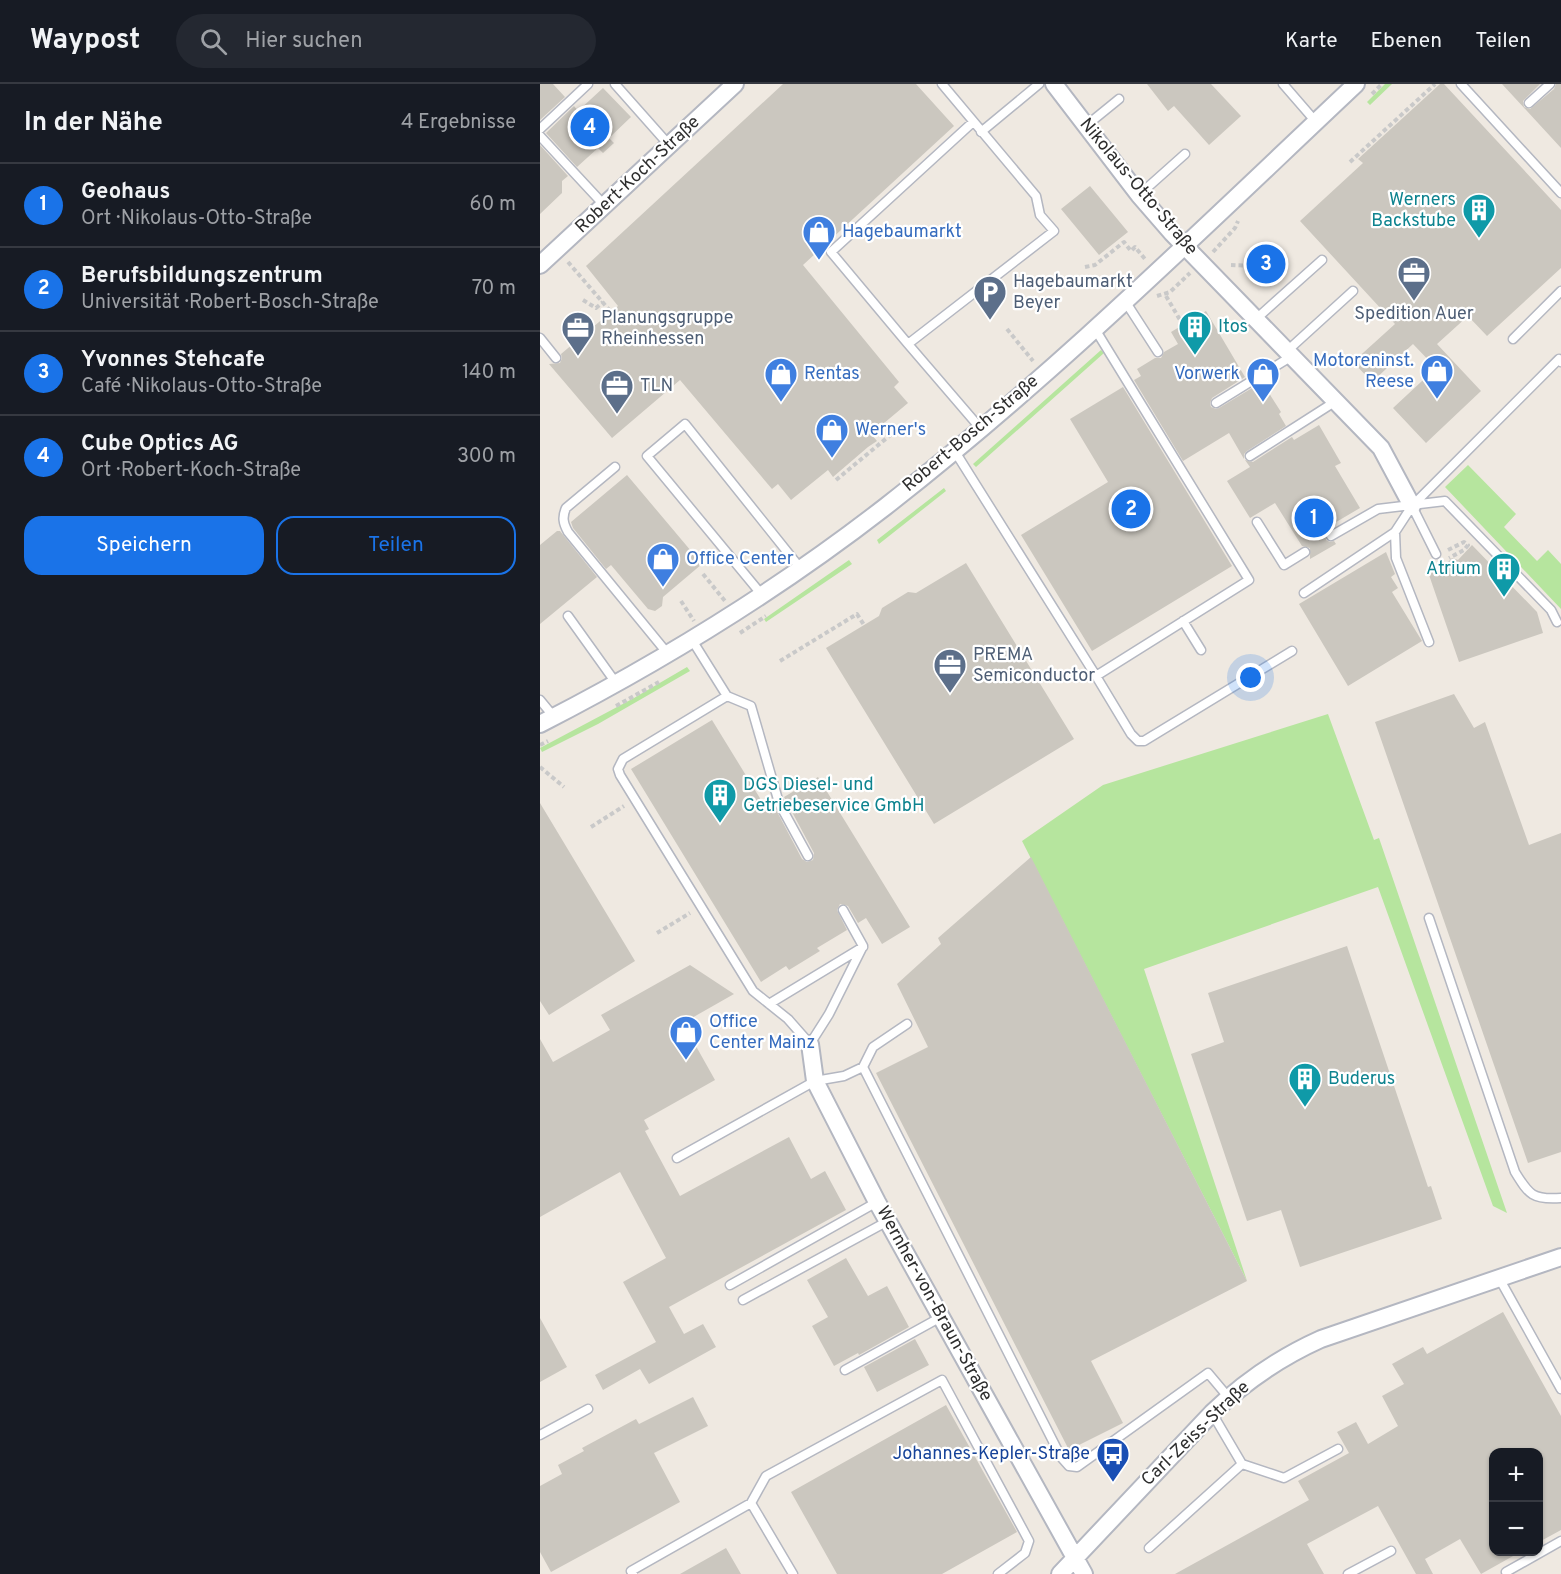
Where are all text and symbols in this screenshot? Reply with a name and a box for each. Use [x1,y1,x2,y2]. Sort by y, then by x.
search box [176,14,596,68]
text: Waypost [30,23,140,59]
icon: search [197,25,230,58]
text: Hier suchen [245,28,363,55]
text: Karte [1285,28,1337,55]
text: Ebenen [1370,28,1442,55]
text: Teilen [1475,28,1531,55]
pin: 4 [571,104,610,150]
text: In der Nähe [24,107,163,140]
text: 4 Ergebnisse [401,110,516,136]
street label: Robert-Koch-Straße [571,111,705,239]
street label: Nikolaus-Otto-Straße [1074,114,1202,260]
text: Geohaus [81,179,170,206]
place label: Werners Backstube [1371,189,1456,233]
text: 1 [40,192,48,218]
text: 60 m [470,192,516,218]
building icon: Werners Backstube [1461,192,1497,239]
text: Ort · Nikolaus-Otto-Straße [81,206,312,232]
shop icon: Hagebaumarkt [801,214,837,261]
place label: Hagebaumarkt [842,221,962,244]
pin: 3 [1246,242,1286,286]
office icon: Spedition Auer [1396,255,1432,302]
text: Berufsbildungszentrum [81,263,323,290]
place label: Hagebaumarkt Beyer [1013,271,1133,315]
parking icon: Hagebaumarkt Beyer [972,274,1008,321]
text: 2 [37,276,50,302]
text: 70 m [472,276,516,302]
text: Universität · Robert-Bosch-Straße [81,290,379,316]
place label: Spedition Auer [1354,303,1474,326]
place label: Planungsgruppe Rheinhessen [601,307,734,351]
building icon: Itos [1177,309,1213,356]
office icon: Planungsgruppe Rheinhessen [560,310,596,357]
place label: Itos [1218,316,1248,339]
text: Yvonnes Stehcafe [81,347,265,374]
place label: Motoreninst. Reese [1313,350,1414,394]
shop icon: Motoreninst. Reese [1419,353,1455,400]
shop icon: Rentas [763,356,799,403]
shop icon: Vorwerk [1245,356,1281,403]
text: 3 [38,360,50,386]
text: 140 m [462,360,516,386]
place label: Rentas [804,363,860,386]
place label: Vorwerk [1174,363,1240,386]
office icon: TLN [599,368,635,415]
street label: Robert-Bosch-Straße [898,370,1044,498]
text: Café · Nikolaus-Otto-Straße [81,374,322,400]
place label: TLN [640,375,673,398]
shop icon: Werner's [814,412,850,459]
place label: Werner's [855,419,926,442]
text: Cube Optics AG [81,431,239,458]
text: 4 [37,444,50,470]
text: 300 m [457,444,516,470]
text: Ort · Robert-Koch-Straße [81,458,301,484]
pin: 2 [1112,486,1150,532]
pin: 1 [1294,496,1334,540]
button: Speichern [24,516,264,575]
button: Teilen [276,516,516,575]
shop icon: Office Center [645,541,681,588]
place label: Office Center [686,548,794,571]
building icon: Atrium [1486,551,1522,598]
place label: Atrium [1426,558,1481,581]
place label: PREMA Semiconductor [973,644,1095,688]
office icon: PREMA Semiconductor [932,647,968,694]
your location [1236,663,1265,692]
place label: DGS Diesel- und Getriebeservice GmbH [743,774,925,818]
building icon: DGS Diesel- und Getriebeservice GmbH [702,777,738,824]
place label: Office Center Mainz [709,1011,815,1055]
shop icon: Office Center Mainz [668,1014,704,1061]
building icon: Buderus [1287,1061,1323,1108]
place label: Buderus [1328,1068,1395,1091]
street label: Wernher-von-Braun-Straße [871,1202,997,1406]
street label: Carl-Zeiss-Straße [1137,1376,1255,1492]
bus stop icon: Johannes-Kepler-Straße [1095,1436,1131,1483]
place label: Johannes-Kepler-Straße [892,1443,1090,1466]
map controls [1489,1448,1543,1556]
button: + [1489,1448,1543,1502]
button: − [1489,1502,1543,1556]

